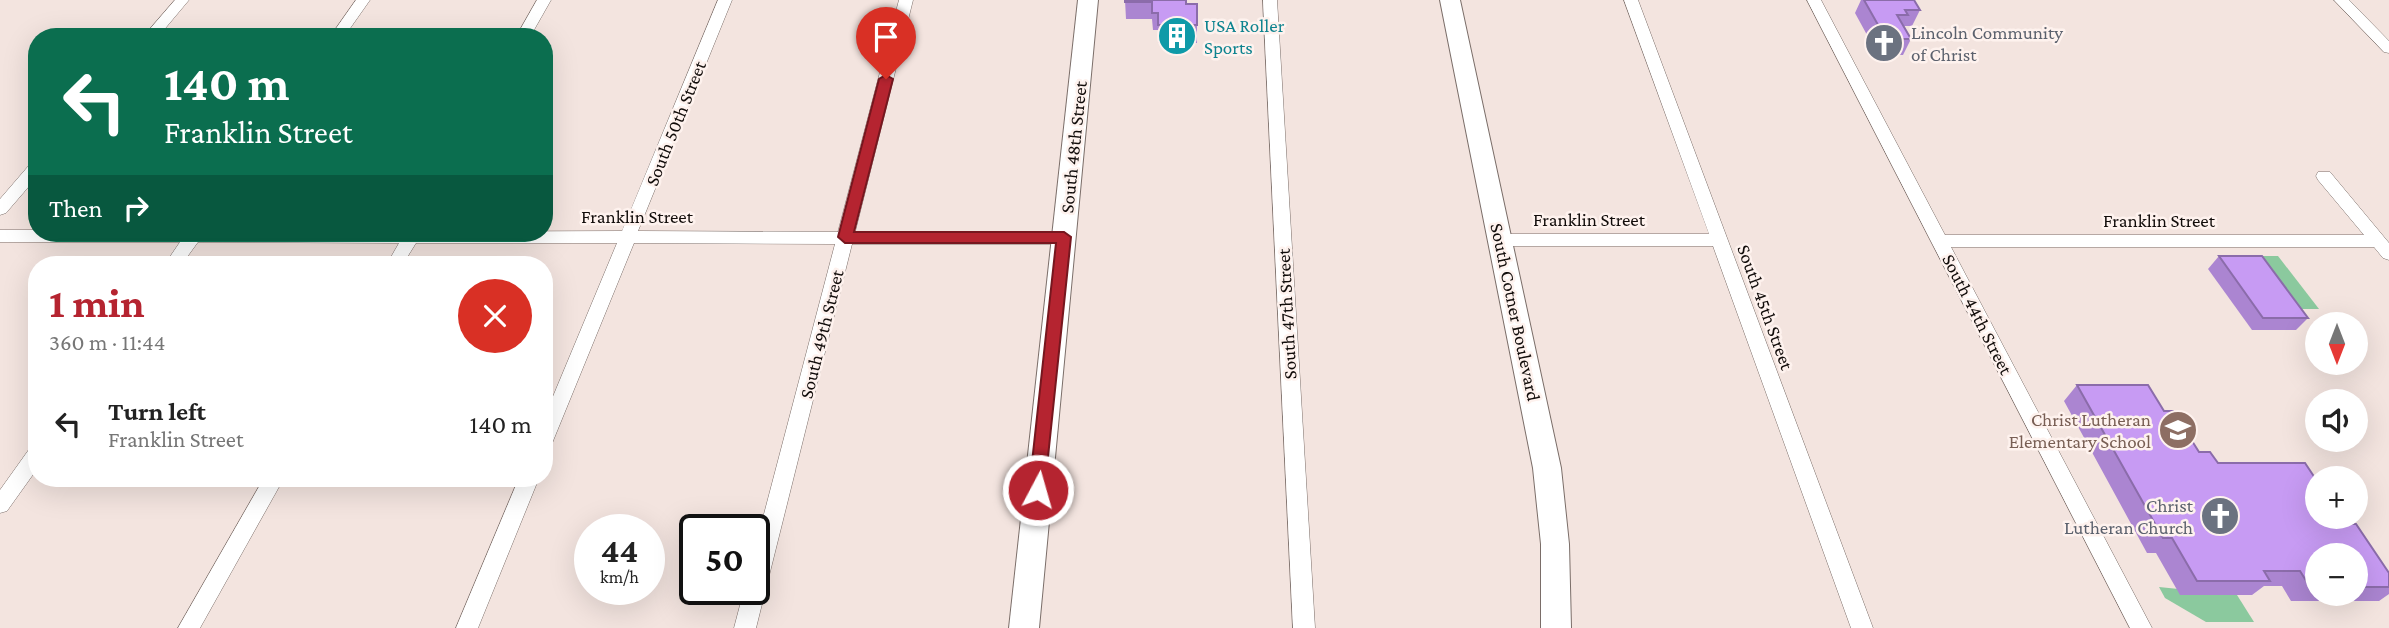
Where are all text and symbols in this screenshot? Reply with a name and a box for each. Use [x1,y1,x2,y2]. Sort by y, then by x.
pin [856,7,916,79]
building icon: USA Roller Sports [1156,15,1198,57]
place label: USA Roller Sports [1204,15,1285,58]
icon: arrive [867,18,905,56]
church icon: Lincoln Community of Christ [1863,22,1905,64]
place label: Lincoln Community of Christ [1911,22,2063,65]
icon: left [49,56,140,147]
text: 140 m [164,56,289,111]
street label: South 50th Street [641,57,710,189]
street label: South 48th Street [1056,79,1091,214]
text: Franklin Street [164,114,353,150]
icon: right [117,189,155,227]
text: Then [49,194,103,223]
street label: Franklin Street [581,206,694,227]
street label: Franklin Street [1533,209,1646,230]
street label: Franklin Street [2103,210,2216,231]
street label: South Cotner Boulevard [1486,221,1545,403]
street label: South 45th Street [1733,242,1798,373]
street label: South 47th Street [1273,247,1300,380]
street label: South 44th Street [1938,250,2017,379]
street label: South 49th Street [795,267,848,401]
text: 1 min [49,279,145,326]
button: close [458,279,532,353]
north arrow [2305,312,2368,374]
map controls [2305,312,2368,606]
text: 360 m · 11:44 [49,329,166,355]
button: sound [2305,389,2368,452]
text: Turn left [108,397,206,426]
icon: left [49,405,87,443]
place label: Christ Lutheran Elementary School [2009,409,2151,452]
school or university icon: Christ Lutheran Elementary School [2157,409,2199,451]
text: 140 m [470,410,532,439]
text: Franklin Street [108,426,244,452]
position arrow [1001,453,1075,527]
button: + [2305,466,2368,529]
place label: Christ Lutheran Church [2064,495,2194,538]
church icon: Christ Lutheran Church [2199,495,2241,537]
speed limit sign: 50 [679,514,770,605]
text: 44 [601,531,638,570]
button: − [2305,543,2368,606]
text: km/h [600,567,639,587]

